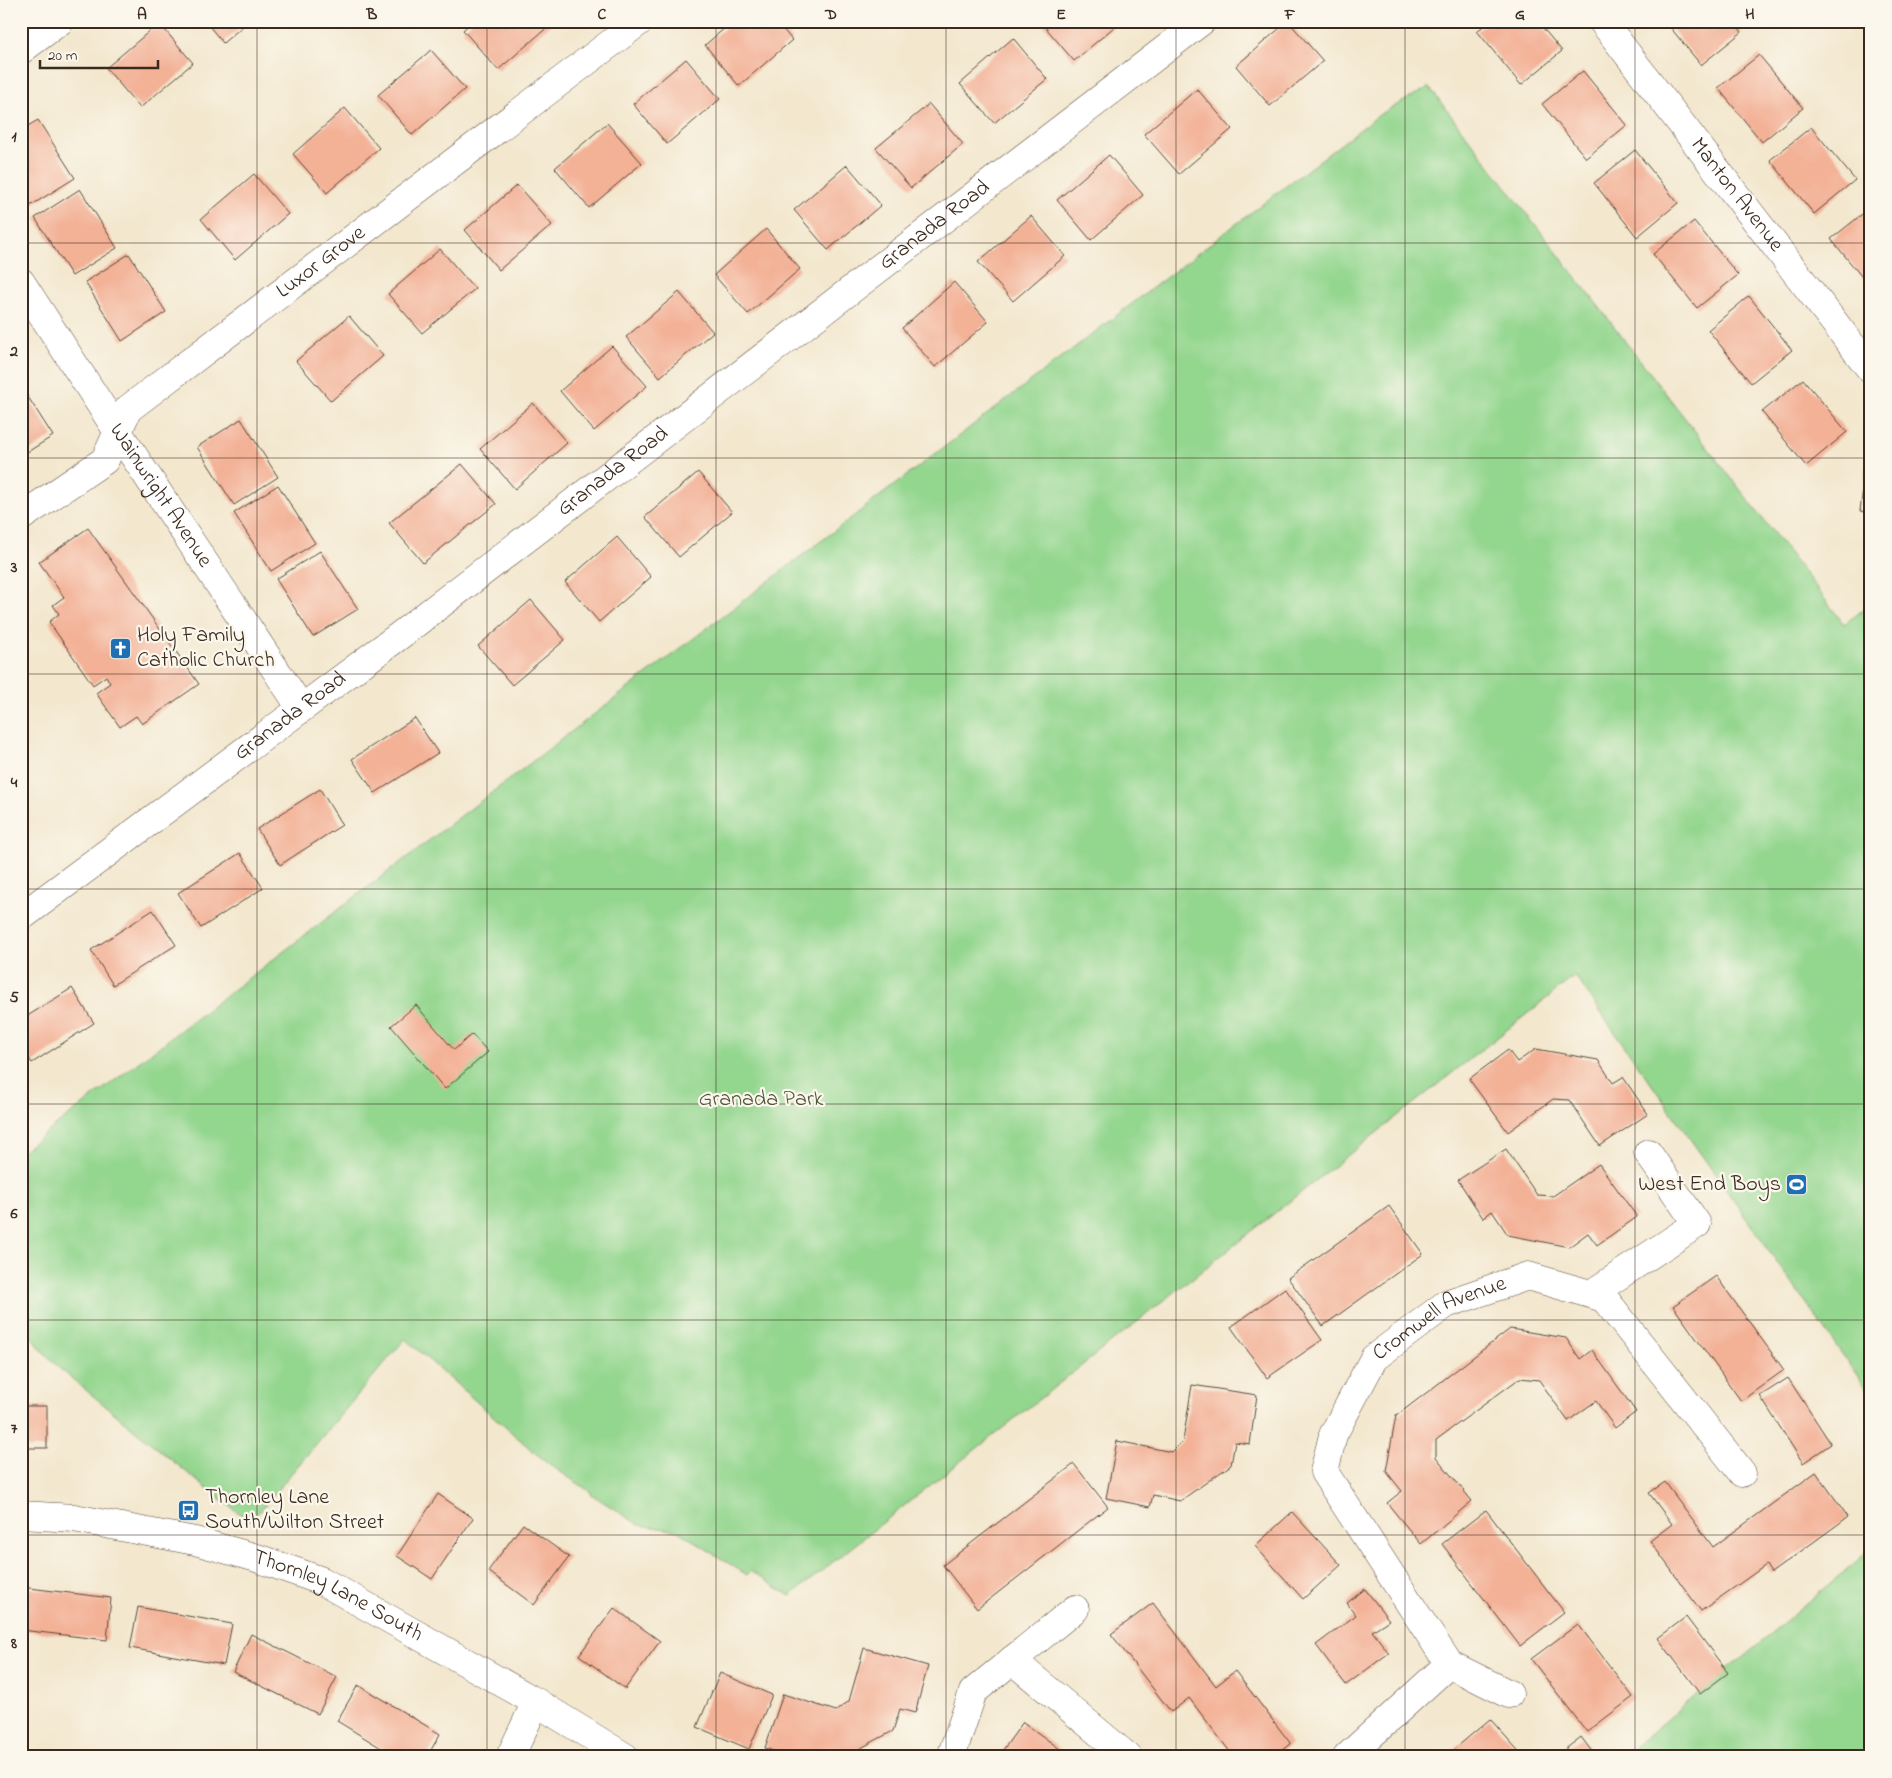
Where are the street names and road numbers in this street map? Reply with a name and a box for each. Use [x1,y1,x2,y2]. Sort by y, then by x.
street label: Manton Avenue [1682,131,1791,259]
street label: Granada Road [872,172,997,279]
street label: Luxor Grove [270,218,373,307]
street label: Wainwright Avenue [101,417,220,574]
street label: Granada Road [551,419,676,525]
street label: Granada Road [228,664,354,769]
street label: Cromwell Avenue [1366,1269,1511,1369]
street label: Thornley Lane South [248,1542,429,1651]

